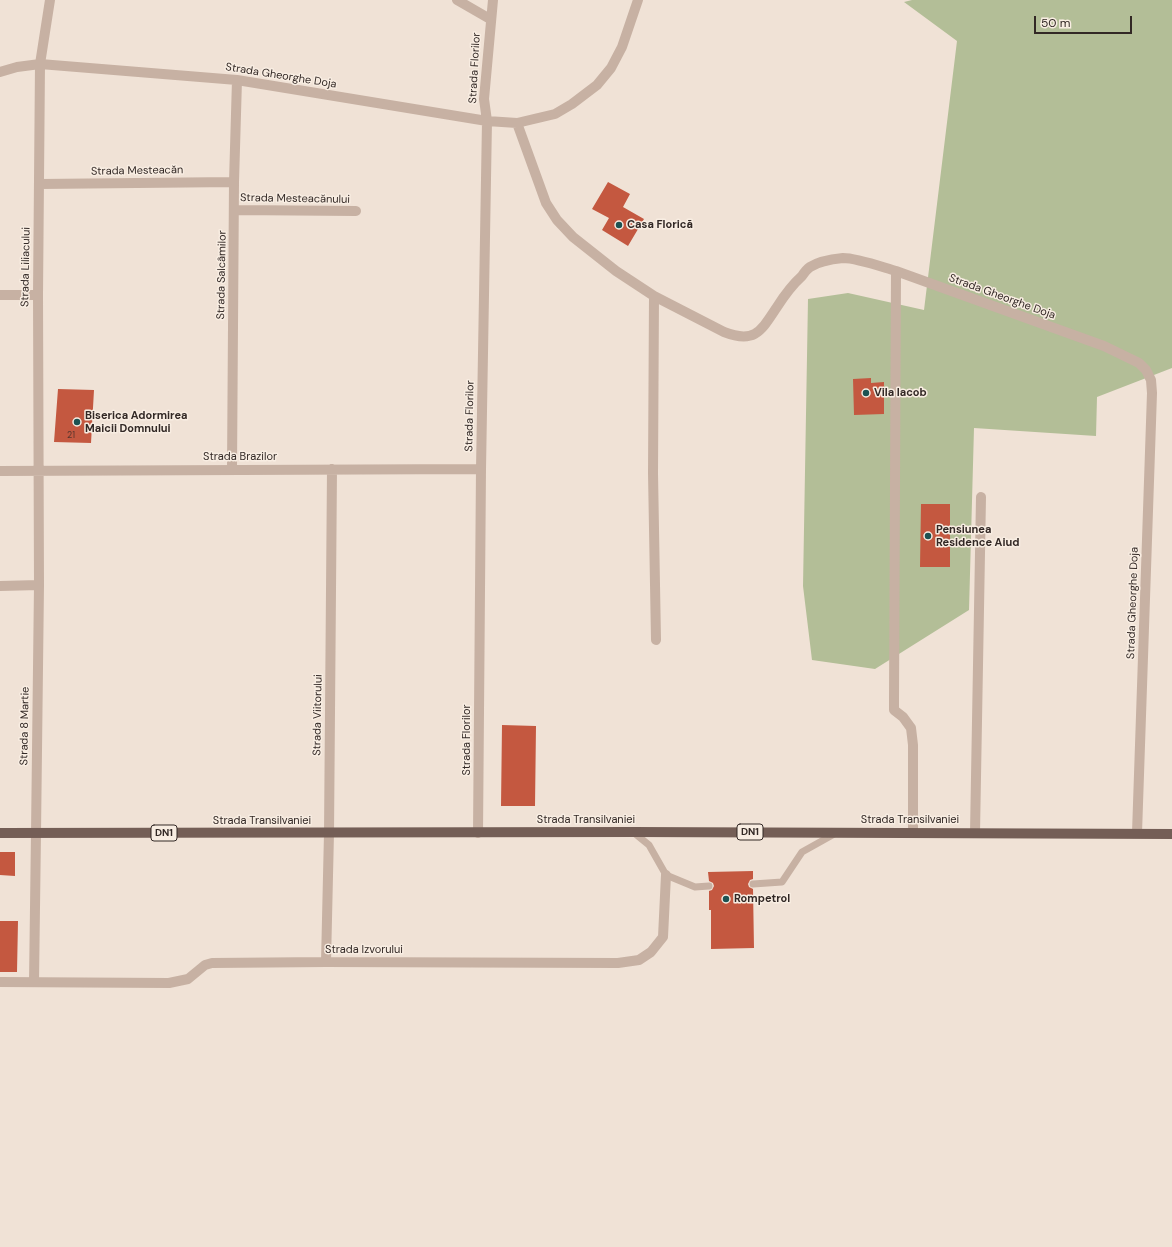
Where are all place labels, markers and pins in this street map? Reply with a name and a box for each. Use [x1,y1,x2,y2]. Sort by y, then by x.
place label: Casa Florică [627,218,693,232]
marker: Casa Florică [614,220,624,230]
place label: Vila Iacob [874,386,927,400]
marker: Vila Iacob [861,388,871,398]
place label: Biserica Adormirea Maicii Domnului [85,409,188,435]
marker: Biserica Adormirea Maicii Domnului [72,417,82,427]
place label: Pensiunea Residence Aiud [936,523,1019,549]
marker: Pensiunea Residence Aiud [923,531,933,541]
place label: Rompetrol [734,892,790,906]
marker: Rompetrol [721,894,731,904]

